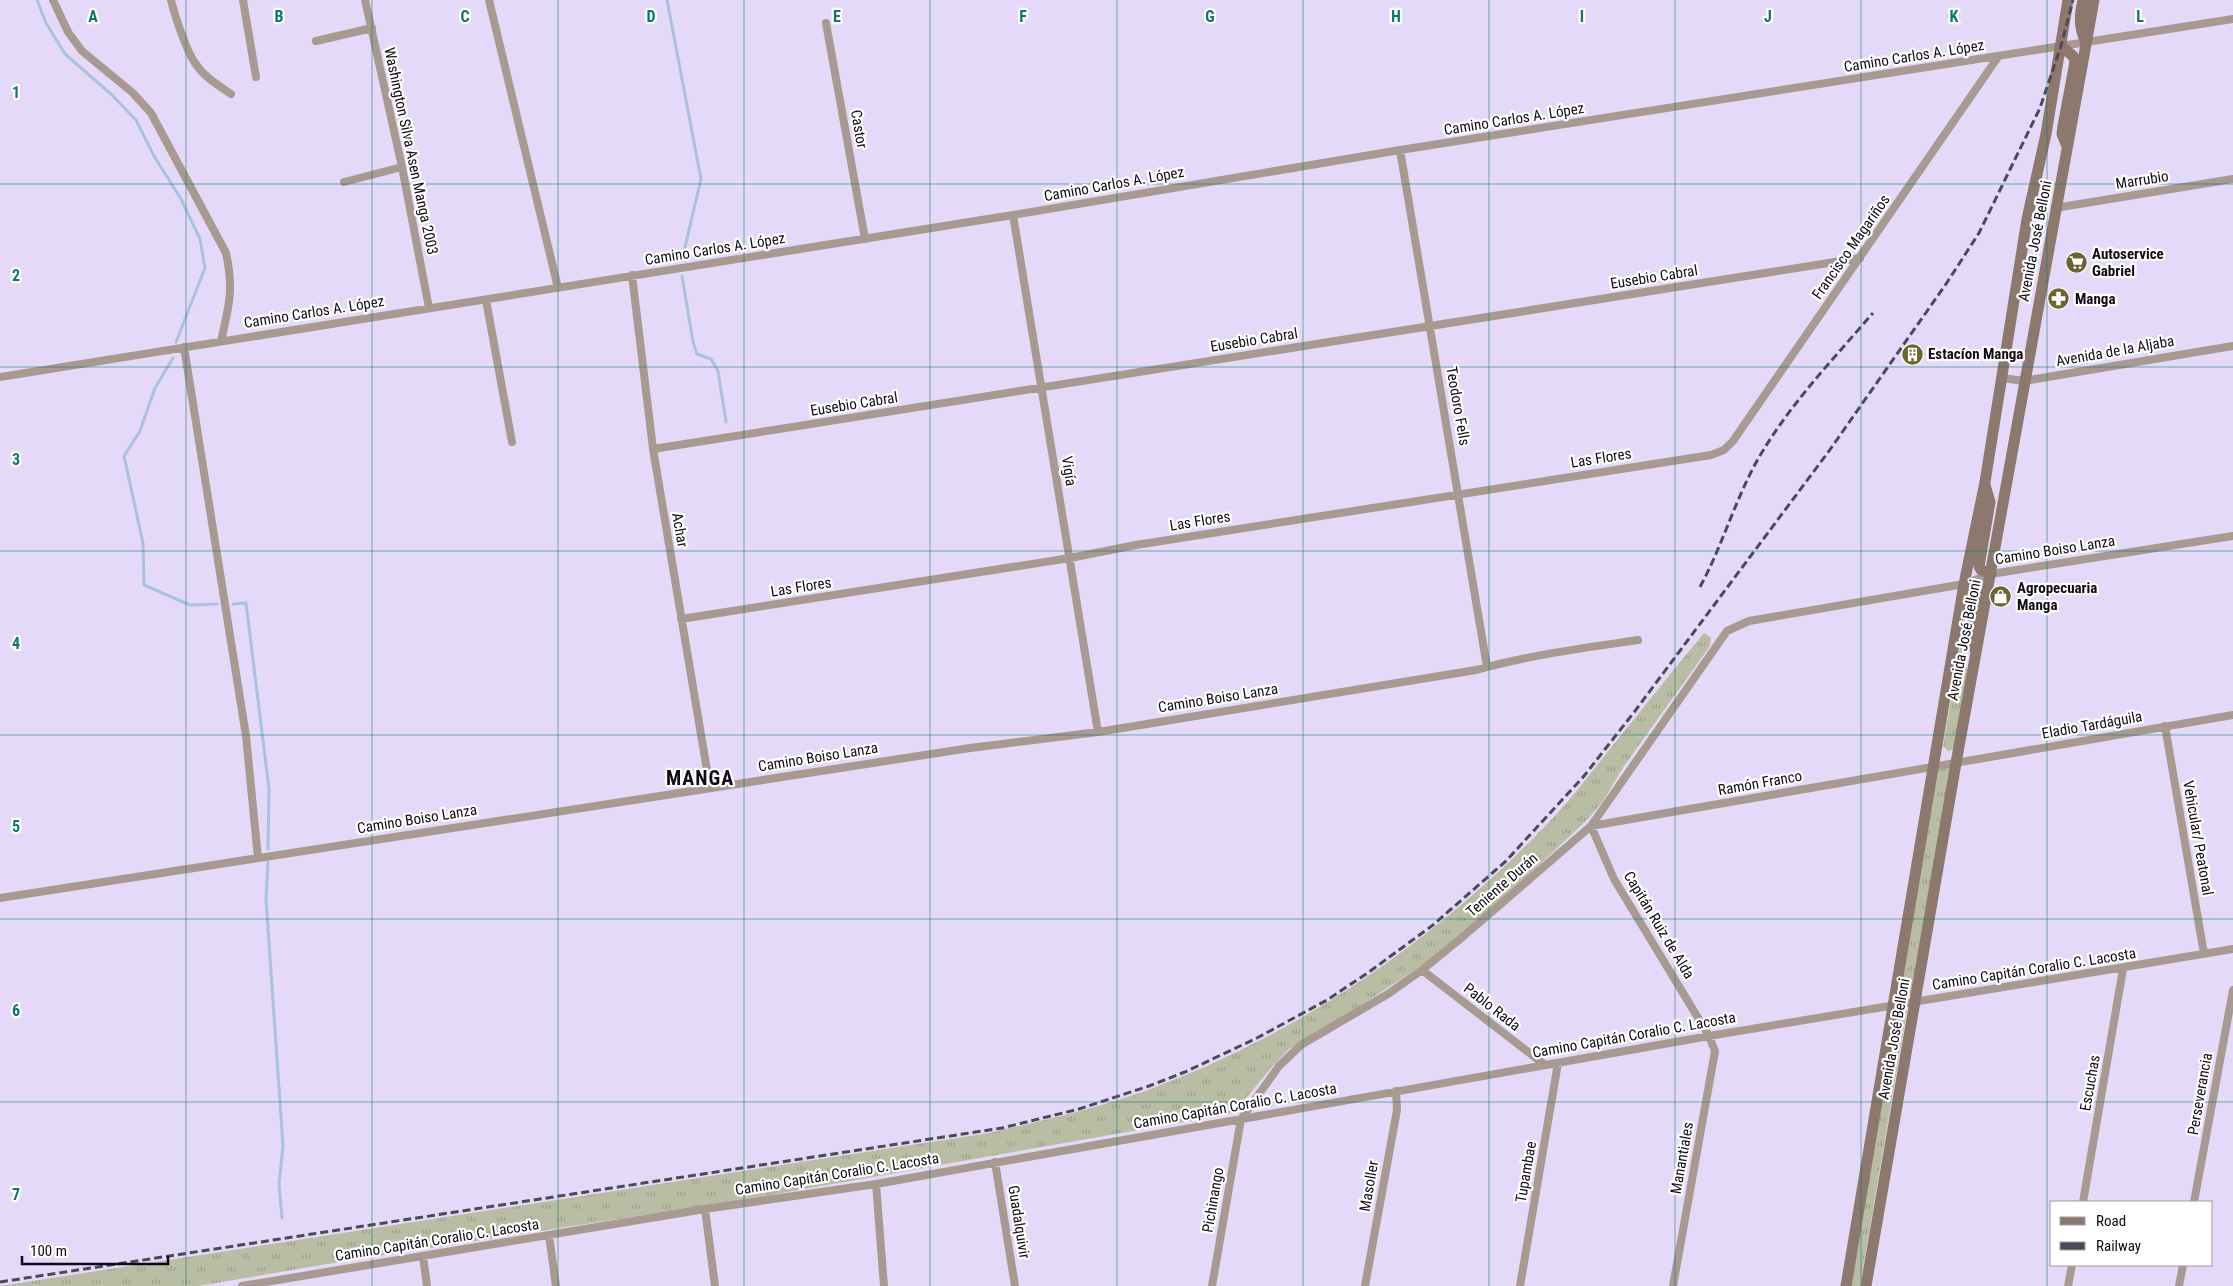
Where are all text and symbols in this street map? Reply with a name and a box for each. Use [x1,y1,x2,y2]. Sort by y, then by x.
text: A [88,7,98,26]
text: B [275,7,284,26]
text: C [460,7,470,26]
text: D [646,7,656,26]
text: E [833,7,841,26]
text: F [1019,7,1027,26]
text: G [1205,7,1215,26]
text: H [1391,7,1401,26]
text: I [1580,7,1584,26]
text: J [1764,7,1772,26]
text: K [1950,7,1959,26]
text: L [2136,7,2144,26]
street label: Camino Carlos A. López [1843,36,1985,76]
street label: Washington Silva Asen Manga 2003 [380,46,442,256]
text: 1 [12,83,20,102]
street label: Camino Carlos A. López [1443,99,1585,139]
street label: Castor [847,108,871,150]
street label: Camino Carlos A. López [1043,163,1185,205]
street label: Marrubio [2114,167,2170,193]
street label: Avenida José Belloni [2014,179,2056,303]
street label: Francisco Magariños [1808,191,1894,303]
street label: Camino Carlos A. López [644,229,786,269]
place label: Autoservice Gabriel [2092,245,2164,280]
supermarket icon: Autoservice Gabriel [2064,251,2088,275]
street label: Eusebio Cabral [1609,261,1699,293]
text: 2 [12,266,20,285]
pharmacy icon: Manga [2047,287,2071,311]
place label: Manga [2075,290,2115,308]
street label: Camino Carlos A. López [243,292,385,332]
street label: Eusebio Cabral [1209,324,1299,356]
street label: Avenida de la Aljaba [2055,332,2175,370]
building icon: Estacíon Manga [1900,342,1924,366]
place label: Estacíon Manga [1928,345,2023,363]
street label: Teodoro Fells [1442,365,1474,447]
street label: Eusebio Cabral [809,388,899,420]
street label: Las Flores [1569,444,1633,472]
text: 3 [12,450,20,469]
street label: Vigía [1058,455,1080,487]
street label: Las Flores [1168,507,1232,535]
street label: Achar [668,511,692,549]
street label: Camino Boiso Lanza [1994,532,2116,568]
street label: Las Flores [769,573,833,601]
street label: Avenida José Belloni [1943,578,1985,702]
place label: Agropecuaria Manga [2017,579,2097,614]
shop icon: Agropecuaria Manga [1989,585,2013,609]
text: 4 [12,634,20,653]
street label: Camino Boiso Lanza [1157,680,1279,716]
street label: Eladio Tardáguila [2040,707,2144,743]
street label: Camino Boiso Lanza [757,739,879,775]
district label: MANGA [666,766,734,790]
street label: Ramón Franco [1717,767,1803,799]
street label: Vehicular/ Peatonal [2179,779,2217,897]
street label: Camino Boiso Lanza [356,801,478,837]
text: 5 [12,817,20,836]
street label: Teniente Durán [1463,849,1541,921]
street label: Capitán Ruiz de Alda [1620,868,1698,982]
street label: Camino Capitán Coralio C. Lacosta [1931,944,2137,994]
street label: Avenida José Belloni [1874,977,1914,1101]
street label: Pablo Rada [1460,979,1524,1035]
text: 6 [12,1001,20,1020]
street label: Camino Capitán Coralio C. Lacosta [1531,1008,1737,1062]
street label: Perseverancia [2184,1051,2216,1137]
street label: Escuchas [2076,1053,2104,1112]
street label: Camino Capitán Coralio C. Lacosta [1132,1079,1338,1133]
street label: Manantiales [1667,1121,1697,1195]
street label: Tupambae [1512,1140,1540,1204]
street label: Camino Capitán Coralio C. Lacosta [734,1149,940,1199]
street label: Masoller [1356,1159,1382,1213]
street label: Pichinango [1198,1166,1228,1234]
street label: Guadalquivir [1004,1184,1034,1260]
text: 7 [12,1185,20,1204]
legend [2050,1201,2213,1266]
text: Road [2096,1212,2126,1230]
street label: Camino Capitán Coralio C. Lacosta [334,1215,540,1265]
scale bar [22,1234,169,1266]
text: Railway [2096,1237,2141,1255]
text: 100 m [30,1242,67,1260]

